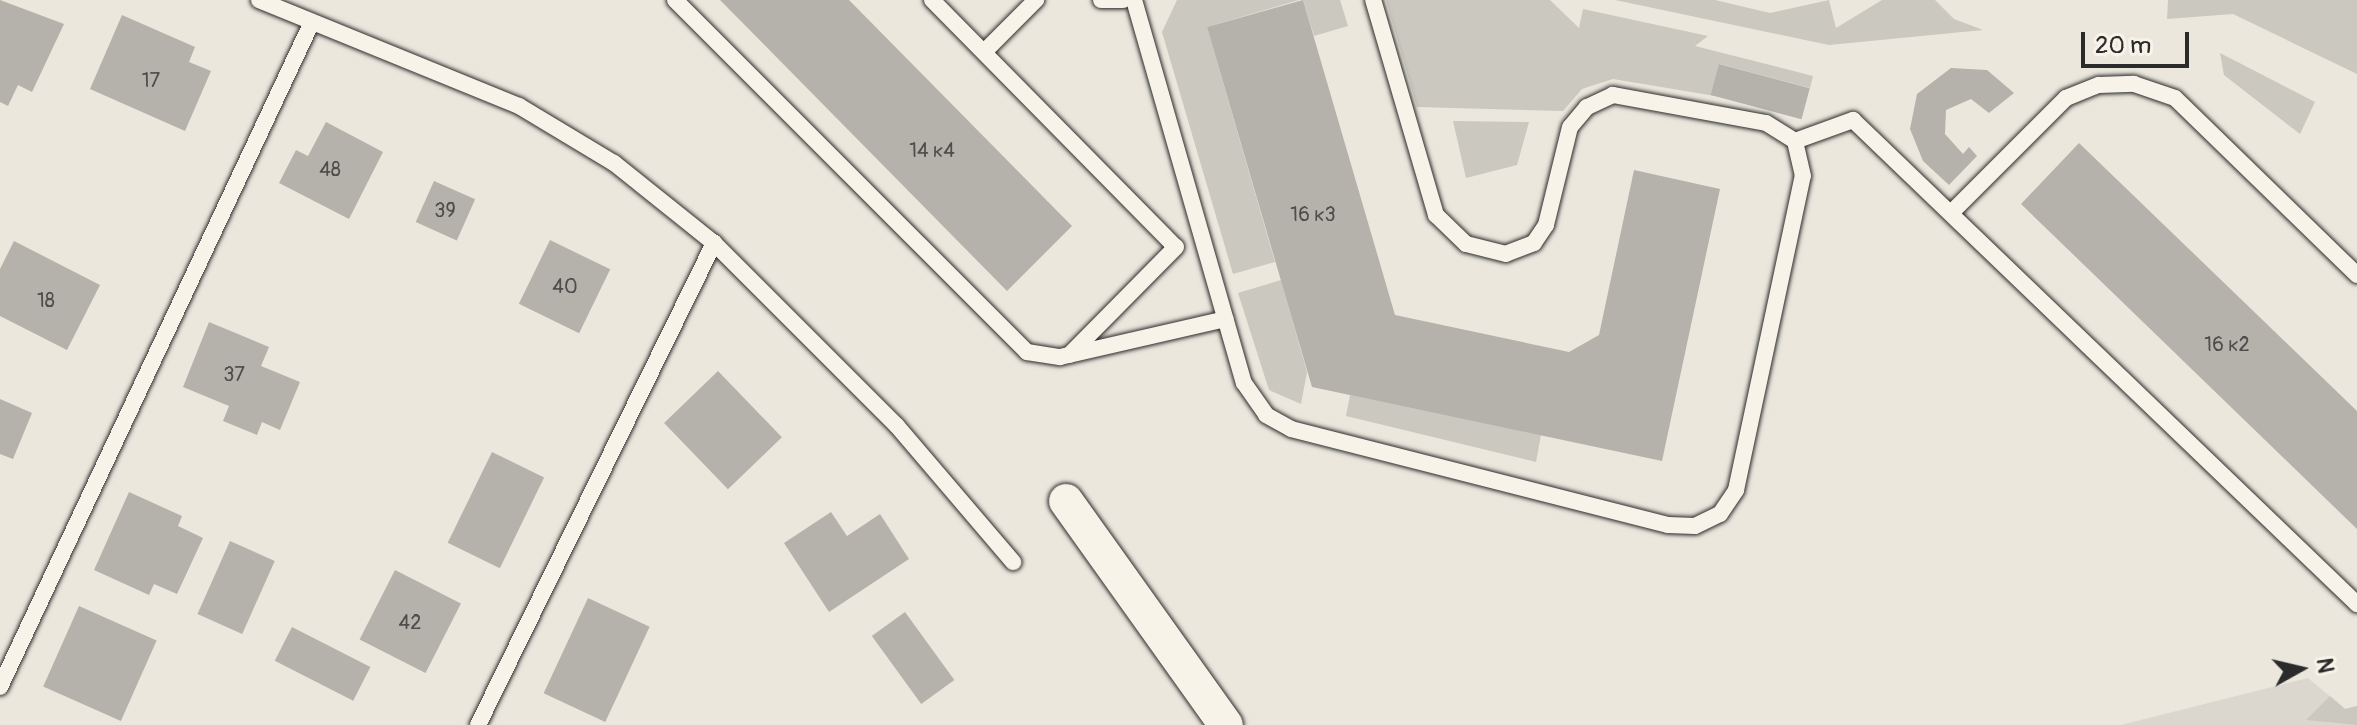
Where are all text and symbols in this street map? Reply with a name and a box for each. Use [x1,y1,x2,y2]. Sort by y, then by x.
scale bar [2085,16,2193,66]
text: 20 m [2095,31,2151,60]
house number: 17 [142,68,160,92]
house number: 14 к4 [909,138,955,162]
house number: 48 [319,157,341,181]
house number: 39 [434,198,456,222]
house number: 16 к3 [1290,202,1336,226]
house number: 40 [552,274,578,298]
house number: 18 [37,288,55,312]
house number: 16 к2 [2204,332,2250,356]
house number: 37 [223,362,245,386]
house number: 42 [399,610,421,634]
north arrow [2261,629,2341,709]
text: N [2310,656,2340,675]

